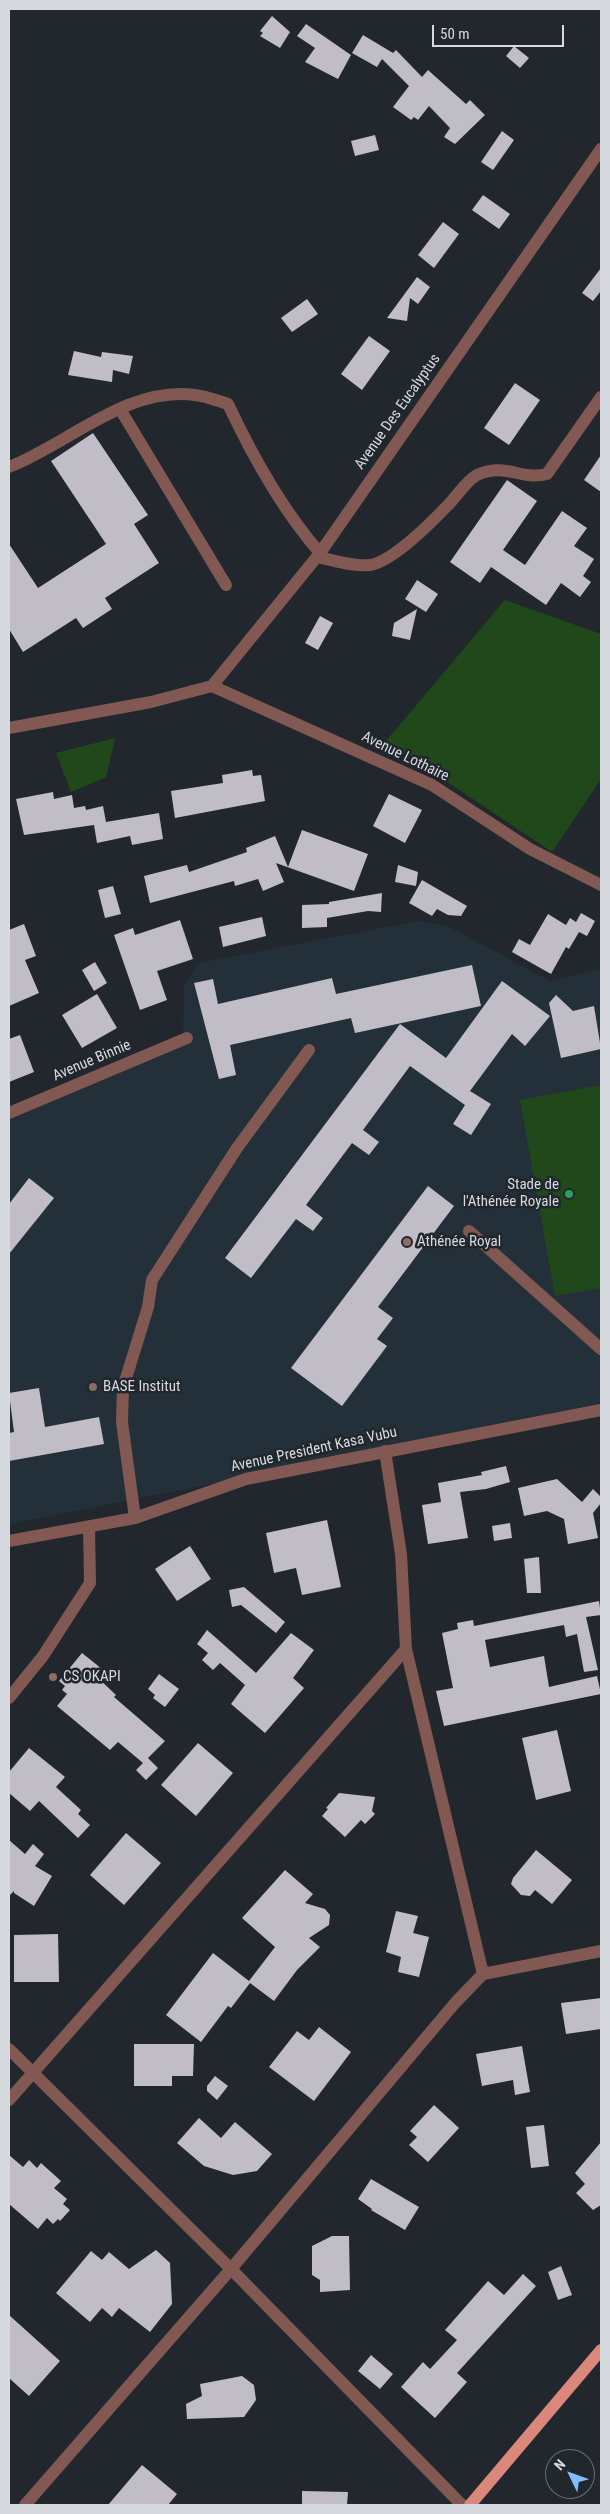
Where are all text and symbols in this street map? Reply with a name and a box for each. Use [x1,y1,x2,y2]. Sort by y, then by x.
scale bar [435,15,568,47]
text: 50 m [440,25,470,43]
street label: Avenue Des Eucalyptus [351,351,445,473]
street label: Avenue Lothaire [358,728,452,786]
street label: Avenue Binnie [50,1036,134,1086]
place label: Stade de l'Athénée Royale [463,1176,559,1211]
marker: Stade de l'Athénée Royale [563,1188,575,1200]
place label: Athénée Royal [417,1233,501,1251]
marker: Athénée Royal [401,1236,413,1248]
place label: BASE Institut [103,1378,180,1396]
marker: BASE Institut [87,1381,99,1393]
street label: Avenue President Kasa Vubu [229,1424,399,1476]
place label: CS OKAPI [63,1668,121,1686]
marker: CS OKAPI [47,1671,59,1683]
north arrow [545,2449,595,2499]
text: N [551,2456,568,2473]

